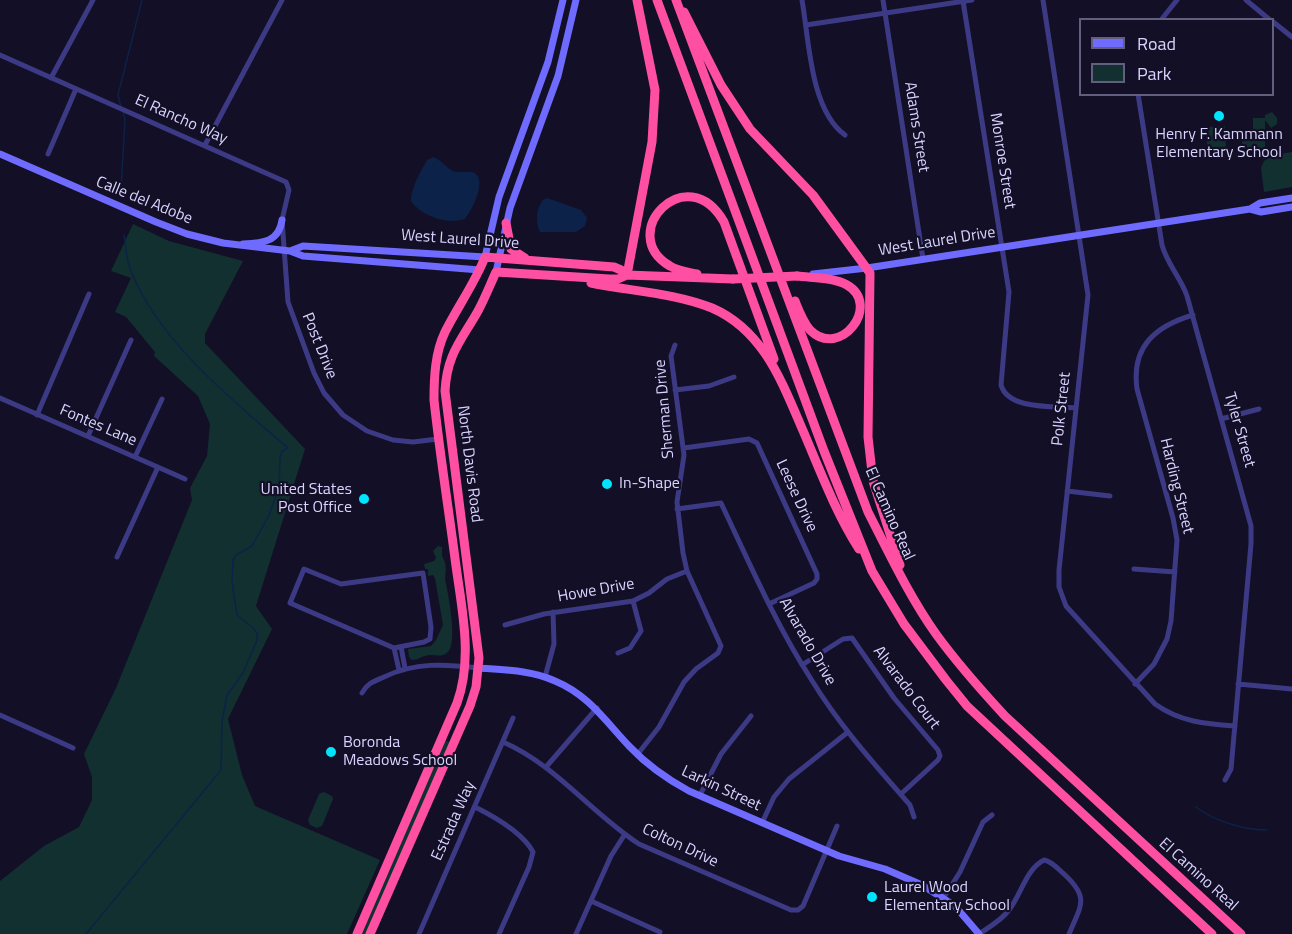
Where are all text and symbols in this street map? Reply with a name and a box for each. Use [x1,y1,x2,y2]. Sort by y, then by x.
legend [1079,18,1274,96]
text: Road [1137,30,1176,57]
text: Park [1137,60,1171,87]
street label: Adams Street [899,80,933,174]
street label: El Rancho Way [132,91,230,149]
marker: Henry F. Kammann Elementary School [1212,109,1226,123]
street label: Monroe Street [985,112,1019,210]
place label: Henry F. Kammann Elementary School [1155,125,1283,163]
street label: Calle del Adobe [93,173,195,229]
street label: West Laurel Drive [877,223,997,261]
street label: West Laurel Drive [400,226,520,254]
street label: Post Drive [297,310,341,382]
street label: Sherman Drive [651,359,679,459]
street label: Polk Street [1049,371,1075,447]
street label: Tyler Street [1219,390,1259,470]
street label: Fontes Lane [56,401,140,451]
street label: North Davis Road [452,405,486,523]
street label: Harding Street [1155,436,1197,536]
street label: Leese Drive [771,457,821,535]
street label: El Camino Real [860,465,918,563]
place label: In-Shape [619,474,680,494]
marker: In-Shape [600,477,614,491]
place label: United States Post Office [261,480,352,518]
marker: United States Post Office [357,492,371,506]
street label: Howe Drive [556,575,636,607]
street label: Alvarado Drive [774,595,840,689]
street label: Alvarado Court [868,643,944,733]
place label: Boronda Meadows School [343,733,457,771]
marker: Boronda Meadows School [324,745,338,759]
street label: Larkin Street [678,762,764,816]
street label: Estrada Way [428,778,480,864]
street label: Colton Drive [639,820,721,872]
street label: El Camino Real [1155,835,1241,915]
place label: Laurel Wood Elementary School [884,878,1010,916]
marker: Laurel Wood Elementary School [865,890,879,904]

